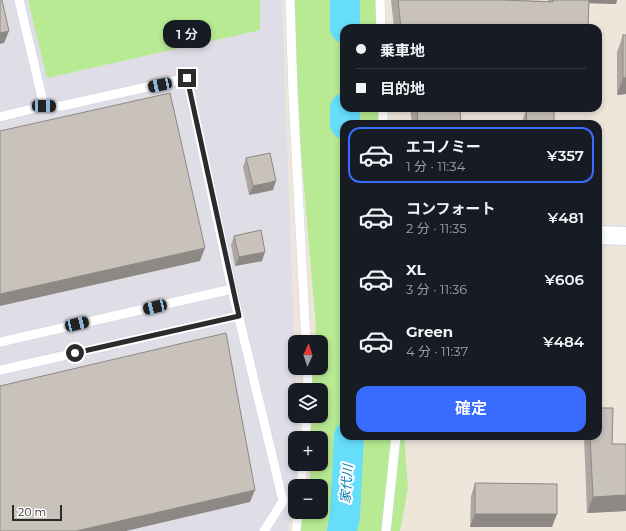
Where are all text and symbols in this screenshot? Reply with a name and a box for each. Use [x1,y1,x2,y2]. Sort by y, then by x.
callout: 1 分 [163,20,211,48]
text: 1 分 [176,26,198,42]
text: 乗車地 [380,41,425,60]
route end [178,69,196,87]
car [147,77,173,93]
text: 目的地 [380,79,425,98]
car [32,100,56,112]
icon: car [358,137,394,173]
text: エコノミー [406,137,481,156]
text: ¥357 [547,146,584,165]
text: 1 分 · 11:34 [406,158,465,174]
icon: car [358,199,394,235]
text: コンフォート [406,199,496,218]
text: ¥481 [548,208,584,227]
text: 2 分 · 11:35 [406,220,467,236]
text: XL [406,260,425,279]
icon: car [358,261,394,297]
text: ¥606 [544,270,584,289]
text: 3 分 · 11:36 [406,281,467,297]
car [142,298,168,316]
car [64,315,90,333]
text: Green [406,322,453,341]
icon: car [358,323,394,359]
text: ¥484 [543,332,584,351]
north arrow [288,335,328,375]
map controls [288,335,328,519]
text: 4 分 · 11:37 [406,343,468,359]
route start [66,344,84,362]
button: layers [288,383,328,423]
button: 確定 [356,386,586,432]
button: + [288,431,328,471]
water label: 家代川 [337,462,355,504]
button: − [288,479,328,519]
scale bar [12,503,62,522]
text: 20 m [18,505,46,519]

